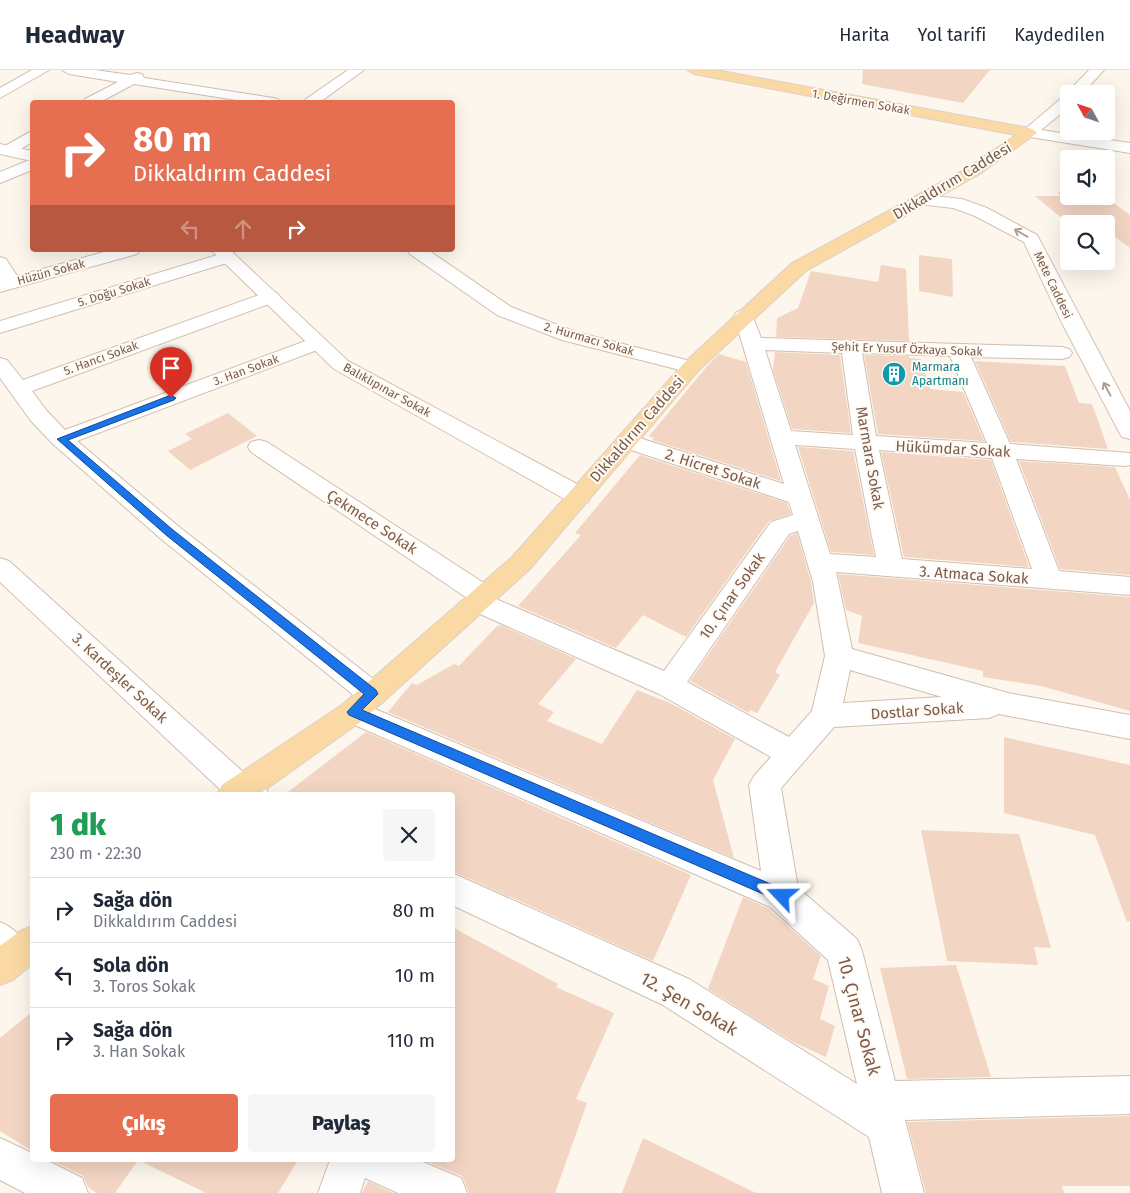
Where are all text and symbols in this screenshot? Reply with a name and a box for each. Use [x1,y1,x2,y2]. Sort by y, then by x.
text: Headway [25,21,124,49]
text: Harita [839,24,890,46]
text: Yol tarifi [918,24,986,46]
text: Kaydedilen [1014,24,1105,46]
north arrow [1060,85,1115,140]
map controls [1060,85,1115,270]
street label: 1. Değirmen Sokak [811,87,912,118]
text: 80 m [133,118,212,160]
icon: right [50,120,115,185]
street label: Dikkaldırım Caddesi [889,138,1015,224]
button: sound [1060,150,1115,205]
text: Dikkaldırım Caddesi [133,160,331,187]
icon: left [176,215,204,243]
icon: ahead [229,215,257,243]
icon: right [282,215,310,243]
button: search [1060,215,1115,270]
one-way arrow [1014,228,1028,238]
street label: Mete Caddesi [1031,249,1075,321]
street label: Hüzün Sokak [16,256,87,288]
street label: 5. Doğu Sokak [76,274,153,310]
street label: 2. Hurmacı Sokak [542,319,636,359]
street label: Şehit Er Yusuf Özkaya Sokak [831,337,984,359]
street label: 5. Hancı Sokak [62,338,141,378]
pin [150,347,192,398]
street label: 3. Han Sokak [211,351,282,388]
icon: arrive [157,354,185,382]
street label: Balıklıpınar Sokak [341,360,434,420]
place label: Marmara Apartmanı [912,360,969,388]
building icon: Marmara Apartmanı [881,361,907,387]
street label: Dikkaldırım Caddesi [586,372,688,486]
one-way arrow [1102,382,1112,397]
street label: Marmara Sokak [852,405,888,511]
street label: Hükümdar Sokak [895,437,1011,461]
street label: 2. Hicret Sokak [663,445,764,493]
street label: Çekmece Sokak [323,486,421,558]
street label: 10. Çınar Sokak [695,549,769,643]
street label: 3. Atmaca Sokak [919,562,1030,588]
street label: 3. Kardeşler Sokak [69,629,172,727]
street label: Dostlar Sokak [870,699,964,723]
text: 1 dk [50,807,106,843]
button: close [383,809,435,861]
text: 230 m · 22:30 [50,844,142,863]
position arrow [755,869,807,921]
text: Sağa dön [93,889,173,912]
icon: right [50,896,78,924]
text: 80 m [393,899,435,922]
text: Dikkaldırım Caddesi [93,912,237,931]
text: Sola dön [93,954,169,977]
street label: 10. Çınar Sokak [833,954,886,1079]
icon: left [50,961,78,989]
text: 10 m [395,964,435,987]
street label: 12. Şen Sokak [636,967,742,1041]
text: 3. Toros Sokak [93,977,195,996]
text: Sağa dön [93,1019,173,1042]
icon: right [50,1026,78,1054]
text: 110 m [387,1029,435,1052]
text: 3. Han Sokak [93,1042,185,1061]
button: Çıkış [50,1094,238,1152]
button: Paylaş [248,1094,435,1152]

